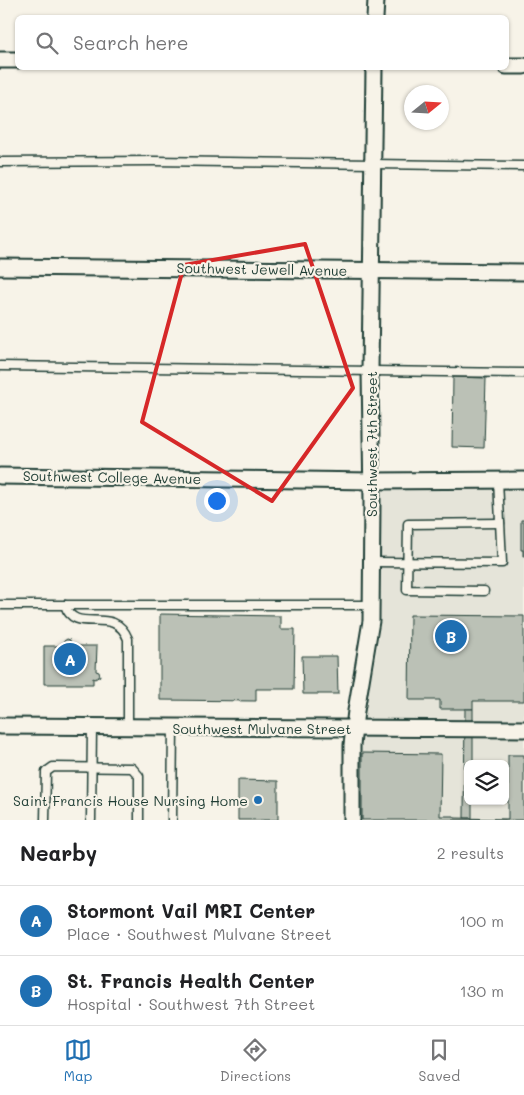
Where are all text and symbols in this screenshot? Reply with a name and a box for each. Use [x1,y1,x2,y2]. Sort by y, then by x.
search box [15,15,509,70]
icon: search [33,29,61,57]
text: Search here [73,30,189,55]
north arrow [404,85,449,130]
street label: Southwest Jewell Avenue [176,258,348,280]
street label: Southwest 7th Street [362,371,381,517]
street label: Southwest College Avenue [23,466,201,488]
your location [204,488,230,514]
pin: B [435,617,467,655]
pin: A [54,640,86,678]
street label: Southwest Mulvane Street [173,719,351,738]
map controls [464,760,509,805]
button: layers [464,760,509,805]
place label: Saint Francis House Nursing Home [13,791,248,810]
marker: Saint Francis House Nursing Home [252,794,264,806]
text: Nearby [20,839,97,866]
text: 2 results [437,842,504,863]
text: Stormont Vail MRI Center [67,898,315,923]
text: A [30,910,42,931]
text: 100 m [459,910,504,931]
text: Place · Southwest Mulvane Street [67,923,332,944]
text: St. Francis Health Center [67,968,315,993]
text: B [31,980,41,1001]
text: 130 m [460,980,504,1001]
text: Hospital · Southwest 7th Street [67,993,315,1014]
tab: Map [64,1036,92,1085]
tab: Directions [220,1036,291,1085]
tab: Saved [419,1036,460,1085]

